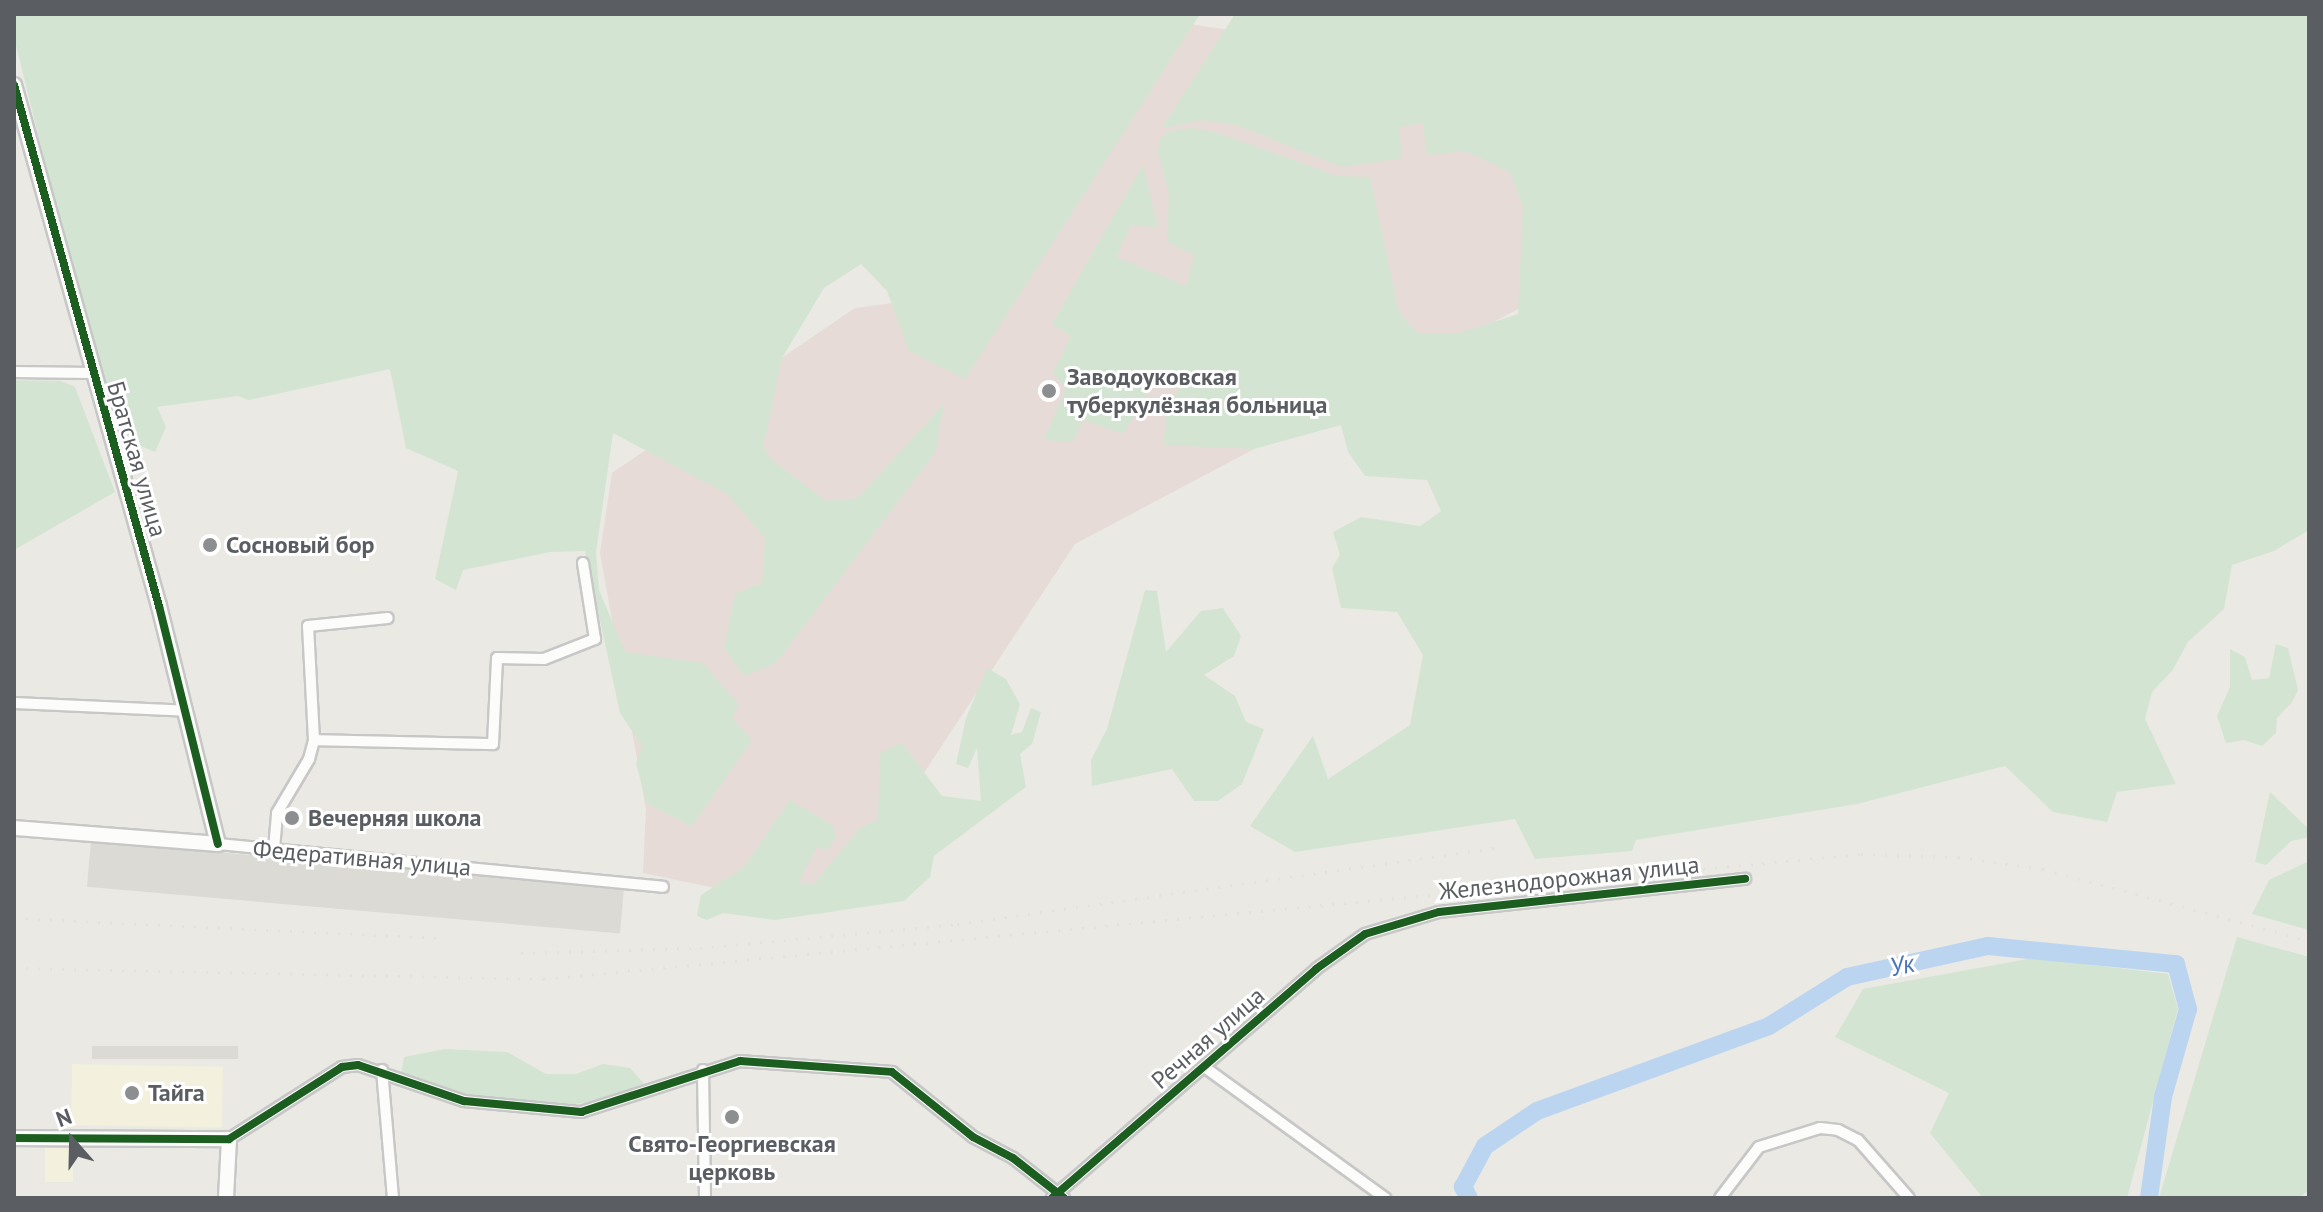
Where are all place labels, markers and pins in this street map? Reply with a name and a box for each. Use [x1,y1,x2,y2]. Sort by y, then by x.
place label: Заводоуковская туберкулёзная больница [1067,363,1327,419]
marker: Заводоуковская туберкулёзная больница [1038,380,1060,402]
place label: Сосновый бор [226,531,374,559]
marker: Сосновый бор [201,536,219,554]
place label: Вечерняя школа [308,804,481,832]
marker: Вечерняя школа [283,809,301,827]
place label: Тайга [148,1079,205,1107]
marker: Тайга [123,1084,141,1102]
marker: Свято-Георгиевская церковь [723,1108,741,1126]
place label: Свято-Георгиевская церковь [628,1130,836,1186]

